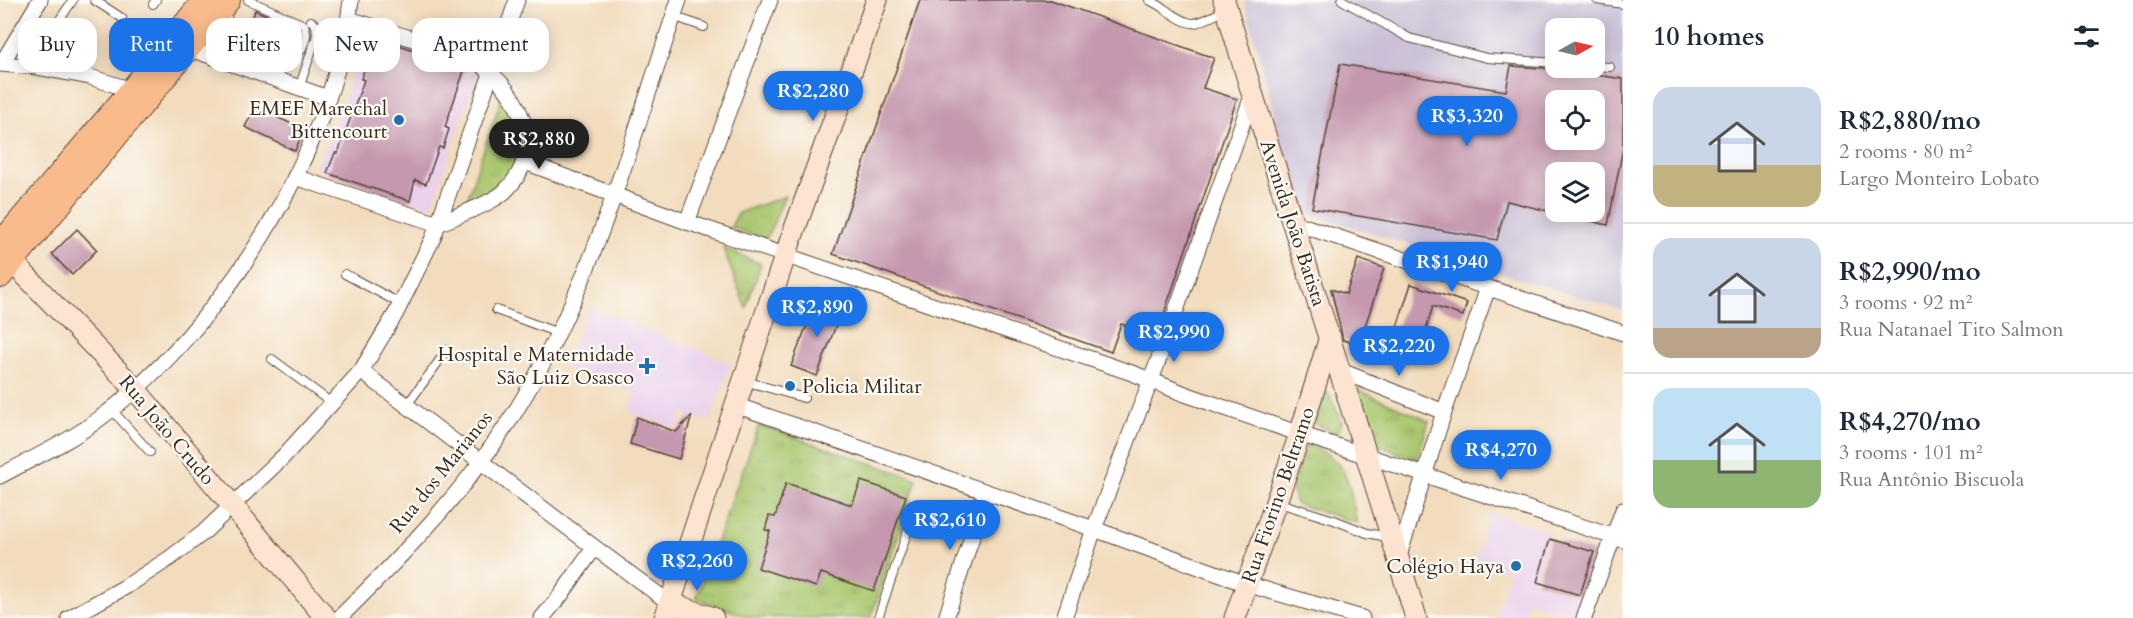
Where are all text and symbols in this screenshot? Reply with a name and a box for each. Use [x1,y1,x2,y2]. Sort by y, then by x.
chip: Buy [18,18,97,72]
chip: Rent [109,18,194,72]
chip: Filters [206,18,302,72]
chip: New [314,18,400,72]
chip: Apartment [412,18,549,72]
north arrow [1545,18,1605,78]
map controls [1545,18,1605,222]
text: 10 homes [1653,19,1764,54]
icon: filters [2070,20,2103,53]
pin: R$2,280 [758,71,868,122]
text: R$2,280 [777,77,849,104]
button: locate [1545,90,1605,150]
place label: EMEF Marechal Bittencourt [249,95,388,145]
pin: R$3,320 [1412,96,1522,147]
text: R$3,320 [1431,102,1503,129]
text: R$2,880/mo [1839,103,1981,138]
icon: home [1701,111,1773,183]
marker: EMEF Marechal Bittencourt [392,113,406,127]
pin: R$2,880 [484,119,594,170]
text: R$2,880 [503,125,575,152]
street label: Avenida João Batista [1253,136,1333,310]
text: 2 rooms · 80 m² [1839,138,1972,165]
button: layers [1545,162,1605,222]
text: Largo Monteiro Lobato [1839,165,2039,192]
pin: R$1,940 [1397,242,1507,293]
text: R$1,940 [1416,248,1488,275]
text: R$2,990/mo [1839,254,1981,289]
icon: home [1701,262,1773,334]
pin: R$2,890 [762,287,872,338]
text: 3 rooms · 92 m² [1839,289,1972,316]
text: R$2,890 [781,293,853,320]
pin: R$2,990 [1119,312,1229,363]
text: Rua Natanael Tito Salmon [1839,316,2064,343]
text: R$2,990 [1138,318,1210,345]
pin: R$2,220 [1344,326,1454,377]
text: R$2,220 [1363,332,1435,359]
place label: Hospital e Maternidade São Luiz Osasco [437,341,634,391]
marker: Hospital e Maternidade São Luiz Osasco [638,357,656,375]
street label: Rua João Crudo [113,369,221,491]
place label: Policia Militar [802,373,922,400]
marker: Policia Militar [783,379,797,393]
street label: Rua Fiorino Beltramo [1235,403,1321,587]
text: R$4,270/mo [1839,404,1981,439]
street label: Rua dos Marianos [383,405,499,539]
icon: home [1701,412,1773,484]
pin: R$4,270 [1446,430,1556,481]
text: R$4,270 [1465,436,1537,463]
text: 3 rooms · 101 m² [1839,439,1983,466]
text: Rua Antônio Biscuola [1839,466,2024,493]
pin: R$2,610 [895,500,1005,551]
text: R$2,610 [914,506,986,533]
pin: R$2,260 [642,541,752,592]
text: R$2,260 [661,547,733,574]
place label: Colégio Haya [1386,553,1504,580]
marker: Colégio Haya [1509,559,1523,573]

